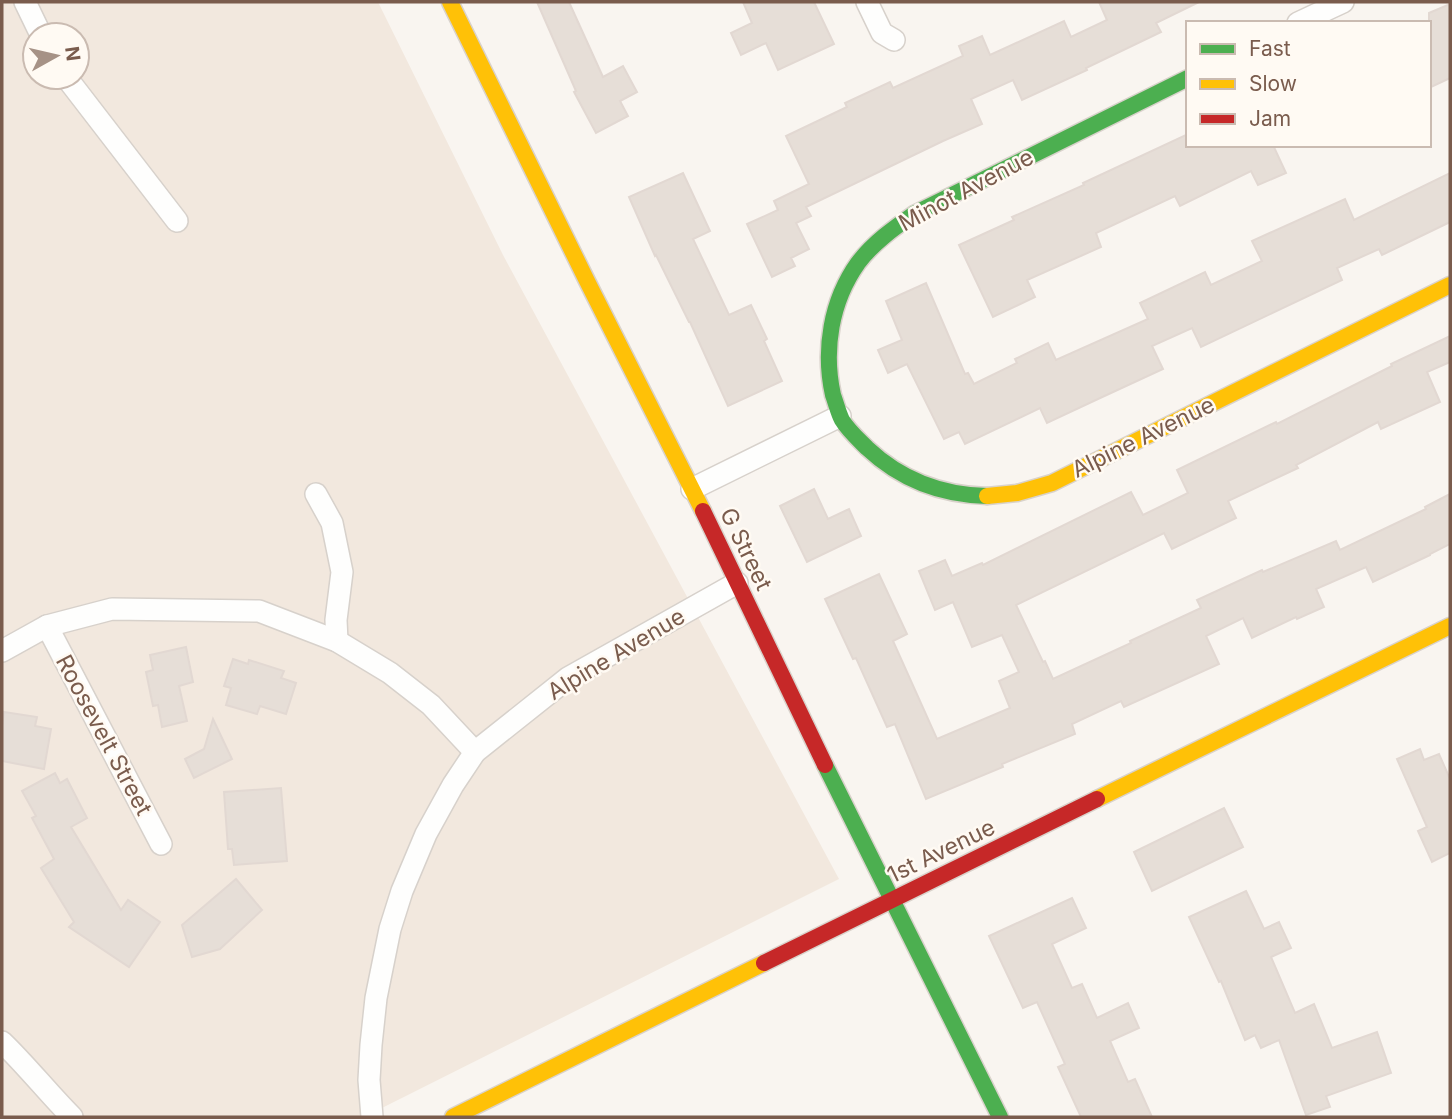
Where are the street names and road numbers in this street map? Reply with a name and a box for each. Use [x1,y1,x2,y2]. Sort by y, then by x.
street label: Minot Avenue [894,143,1038,237]
street label: Alpine Avenue [1067,390,1219,484]
street label: G Street [714,503,778,595]
street label: Alpine Avenue [542,602,690,706]
street label: Roosevelt Street [50,650,158,820]
street label: 1st Avenue [883,813,999,889]

